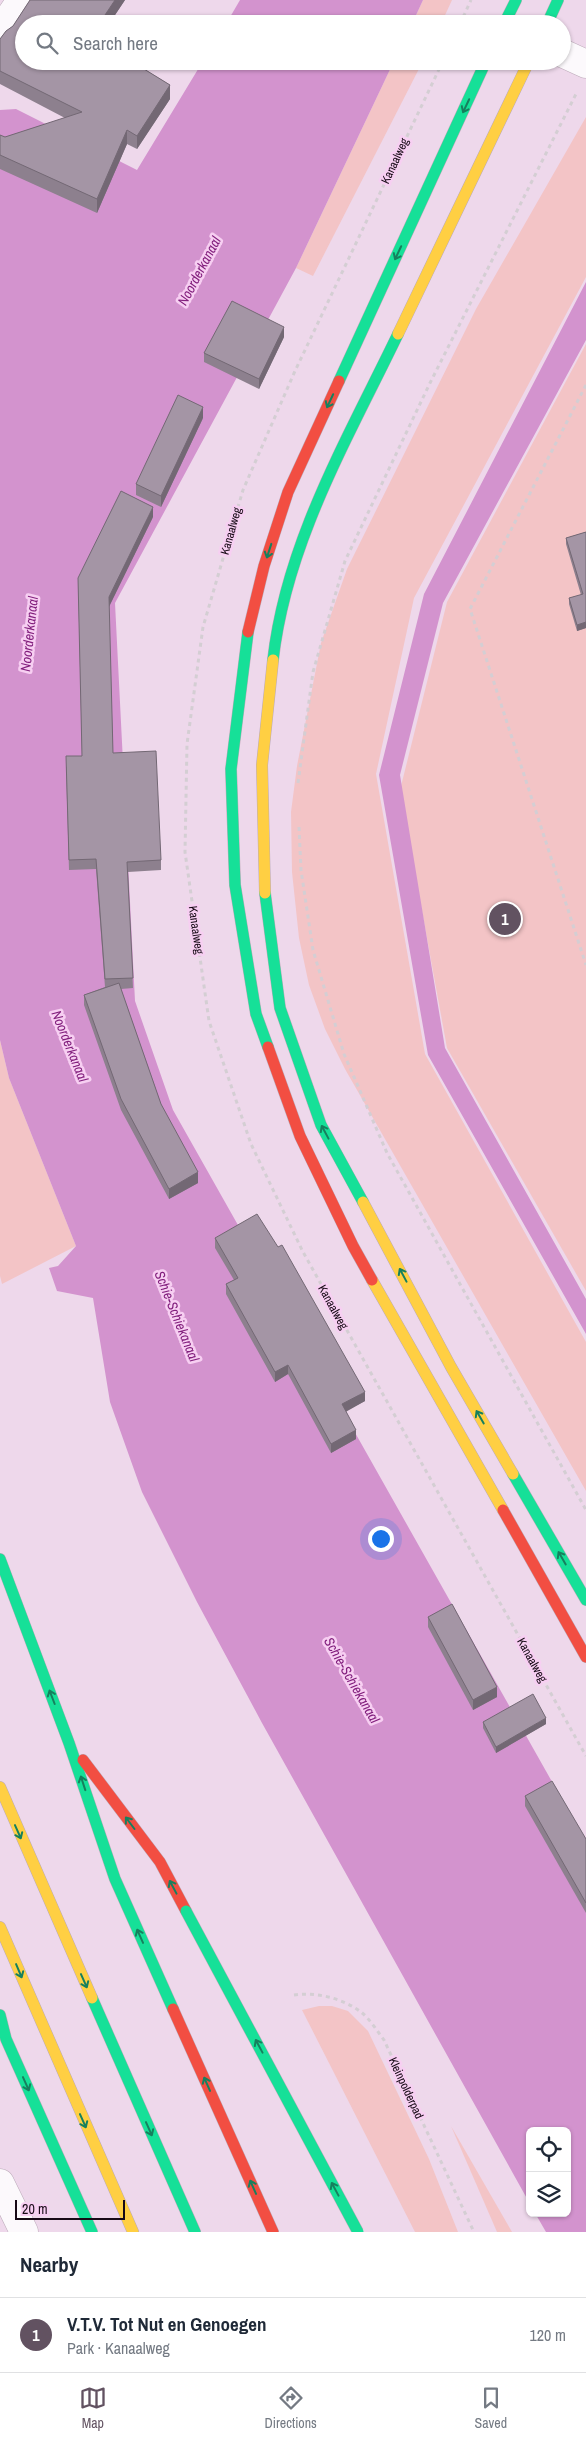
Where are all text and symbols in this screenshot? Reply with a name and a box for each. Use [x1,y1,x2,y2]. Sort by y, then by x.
search box [15,15,571,70]
icon: search [33,29,61,57]
text: Search here [73,30,158,56]
one-way arrow [461,98,471,113]
street label: Kanaalweg [377,135,413,186]
water label: Noorderkanaal [173,233,225,308]
one-way arrow [393,245,402,260]
one-way arrow [325,393,334,408]
street label: Kanaalweg [217,505,246,557]
one-way arrow [264,543,273,558]
water label: Noorderkanaal [16,595,42,672]
pin: 1 [489,900,521,938]
street label: Kanaalweg [185,905,207,956]
water label: Noorderkanaal [48,1008,93,1085]
one-way arrow [320,1125,329,1140]
water label: Schie-Schiekanaal [151,1268,204,1364]
one-way arrow [397,1268,407,1283]
street label: Kanaalweg [314,1282,352,1333]
one-way arrow [475,1411,485,1425]
your location [368,1526,394,1552]
one-way arrow [556,1552,566,1566]
water label: Schie-Schiekanaal [320,1634,384,1727]
street label: Kanaalweg [513,1635,551,1686]
one-way arrow [47,1690,56,1705]
one-way arrow [77,1775,87,1791]
one-way arrow [125,1817,136,1830]
one-way arrow [14,1824,24,1839]
one-way arrow [168,1879,178,1894]
one-way arrow [135,1929,145,1944]
one-way arrow [15,1963,25,1978]
one-way arrow [79,1973,89,1988]
one-way arrow [253,2039,263,2054]
street label: Kleinpolderpad [385,2055,427,2121]
one-way arrow [21,2076,31,2091]
one-way arrow [201,2077,211,2092]
one-way arrow [79,2113,89,2128]
one-way arrow [145,2121,155,2136]
map controls [526,2127,571,2217]
button: locate [526,2127,571,2172]
button: layers [526,2172,571,2217]
one-way arrow [248,2180,257,2195]
one-way arrow [330,2182,340,2197]
scale bar [15,2197,125,2220]
text: 20 m [22,2200,48,2218]
text: Nearby [20,2250,78,2279]
text: V.T.V. Tot Nut en Genoegen [67,2311,266,2337]
text: 1 [32,2324,40,2346]
text: 120 m [530,2324,566,2346]
text: Park · Kanaalweg [67,2337,170,2359]
tab: Map [79,2384,107,2432]
tab: Directions [265,2384,317,2432]
tab: Saved [475,2384,507,2432]

